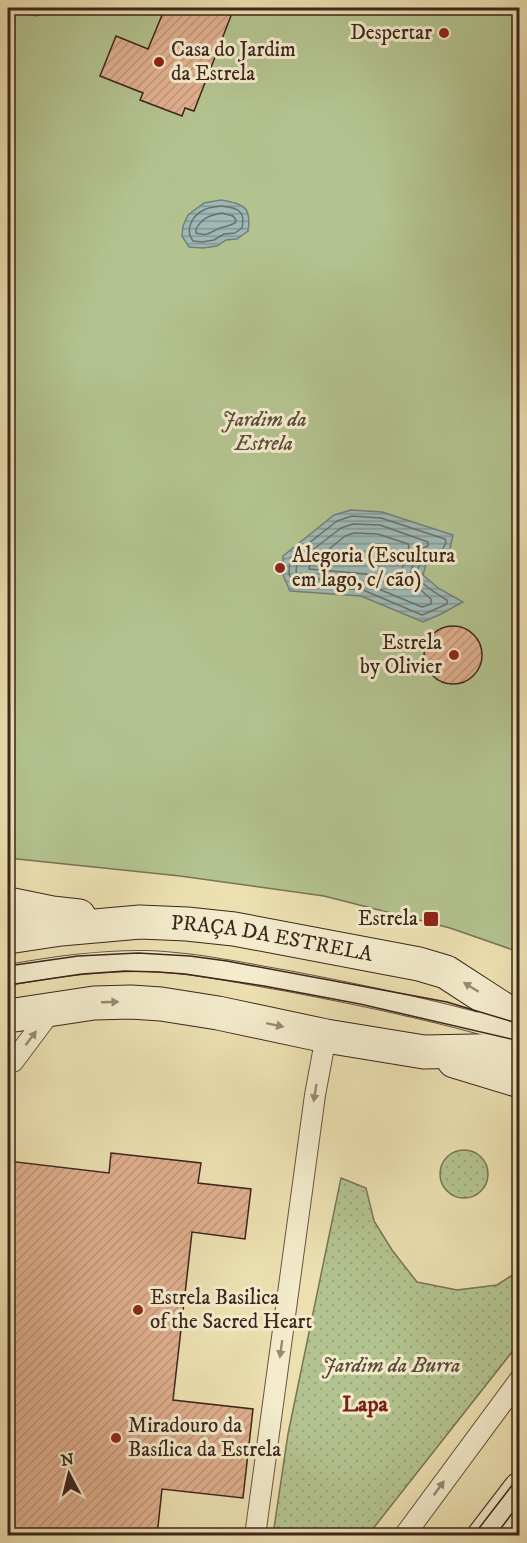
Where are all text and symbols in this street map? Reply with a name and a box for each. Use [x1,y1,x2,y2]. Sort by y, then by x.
place label: Despertar [350,20,432,46]
marker: Despertar [437,26,451,40]
place label: Casa do Jardim da Estrela [171,37,296,87]
marker: Casa do Jardim da Estrela [152,55,166,69]
park label: Jardim da Estrela [221,407,307,457]
place label: Alegoria (Escultura em lago, c/ cão) [292,543,455,593]
marker: Alegoria (Escultura em lago, c/ cão) [273,561,287,575]
place label: Estrela by Olivier [360,630,442,680]
marker: Estrela by Olivier [447,648,461,662]
place label: Estrela [358,906,418,932]
street label: PRAÇA DA ESTRELA [170,910,375,968]
marker: Estrela [422,910,440,928]
one-way arrow [463,982,479,993]
one-way arrow [100,998,119,1007]
one-way arrow [266,1021,285,1030]
one-way arrow [25,1030,37,1046]
one-way arrow [311,1084,320,1103]
place label: Estrela Basilica of the Sacred Heart [150,1285,312,1335]
marker: Estrela Basilica of the Sacred Heart [131,1303,145,1317]
one-way arrow [276,1339,285,1358]
park label: Jardim da Burra [322,1353,460,1379]
district label: Lapa [342,1391,388,1418]
place label: Miradouro da Basílica da Estrela [128,1413,281,1463]
marker: Miradouro da Basílica da Estrela [109,1431,123,1445]
north arrow [39,1444,99,1504]
text: N [60,1449,75,1471]
one-way arrow [433,1481,445,1497]

